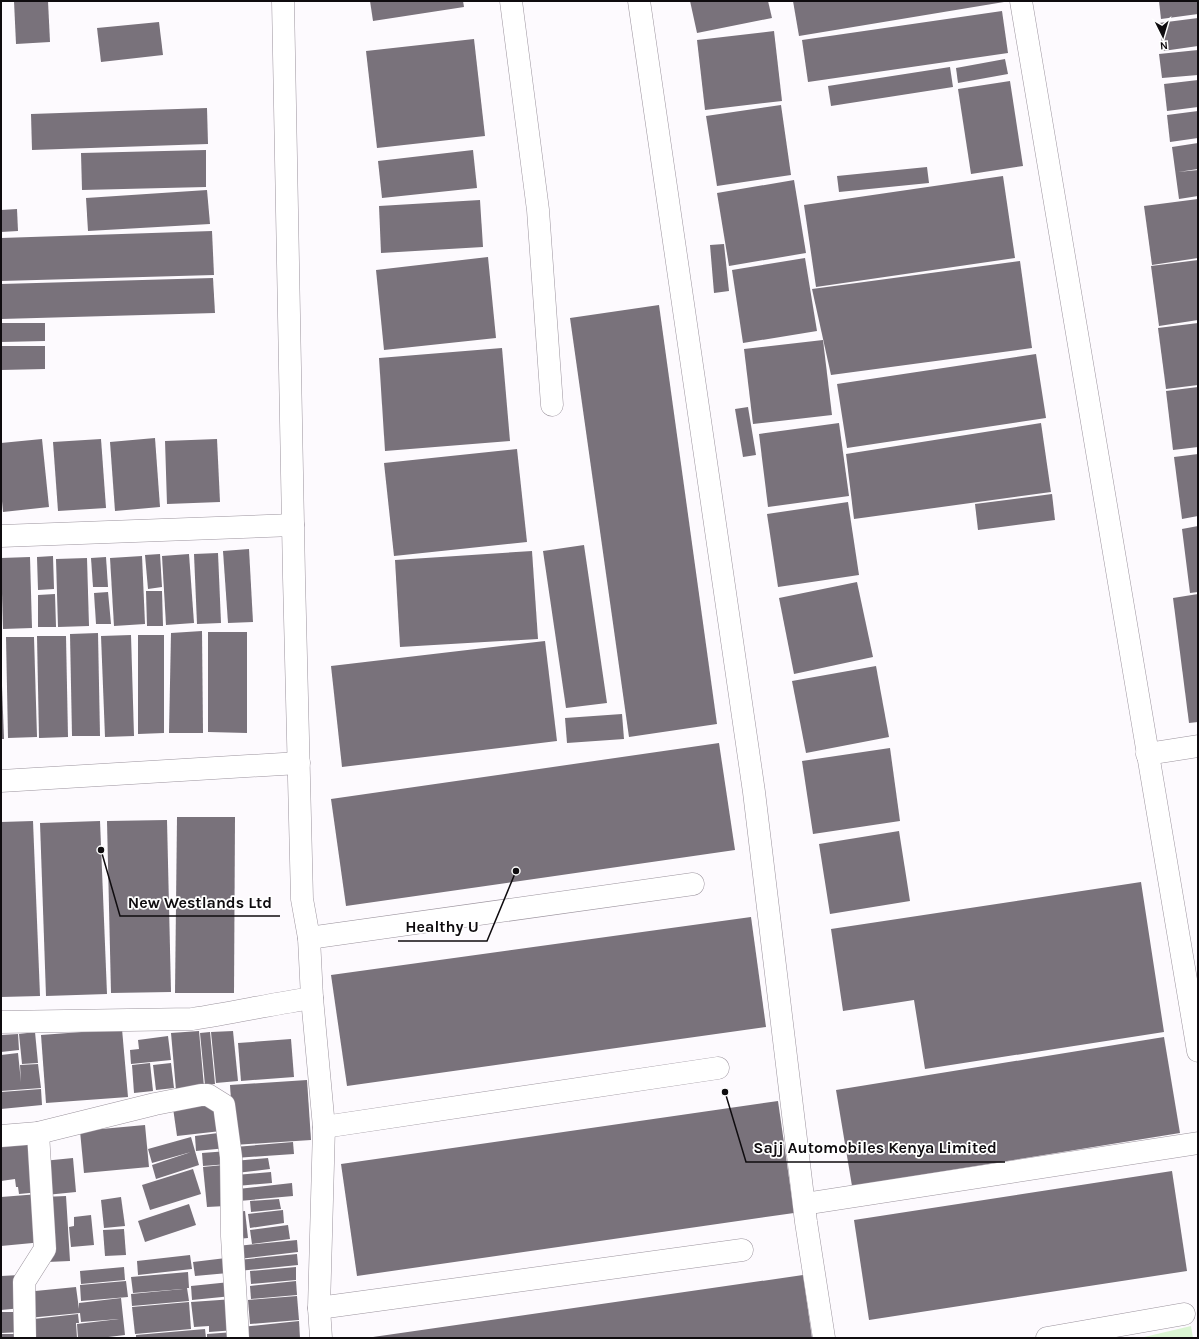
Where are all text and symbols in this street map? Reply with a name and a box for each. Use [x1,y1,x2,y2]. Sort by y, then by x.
north arrow [1143,16,1183,56]
text: N [1159,39,1168,52]
callout: New Westlands Ltd [120,888,280,916]
text: New Westlands Ltd [128,893,272,912]
callout: Healthy U [398,913,487,941]
text: Healthy U [405,917,479,936]
callout: Sajj Automobiles Kenya Limited [746,1134,1005,1162]
text: Sajj Automobiles Kenya Limited [753,1138,997,1157]

